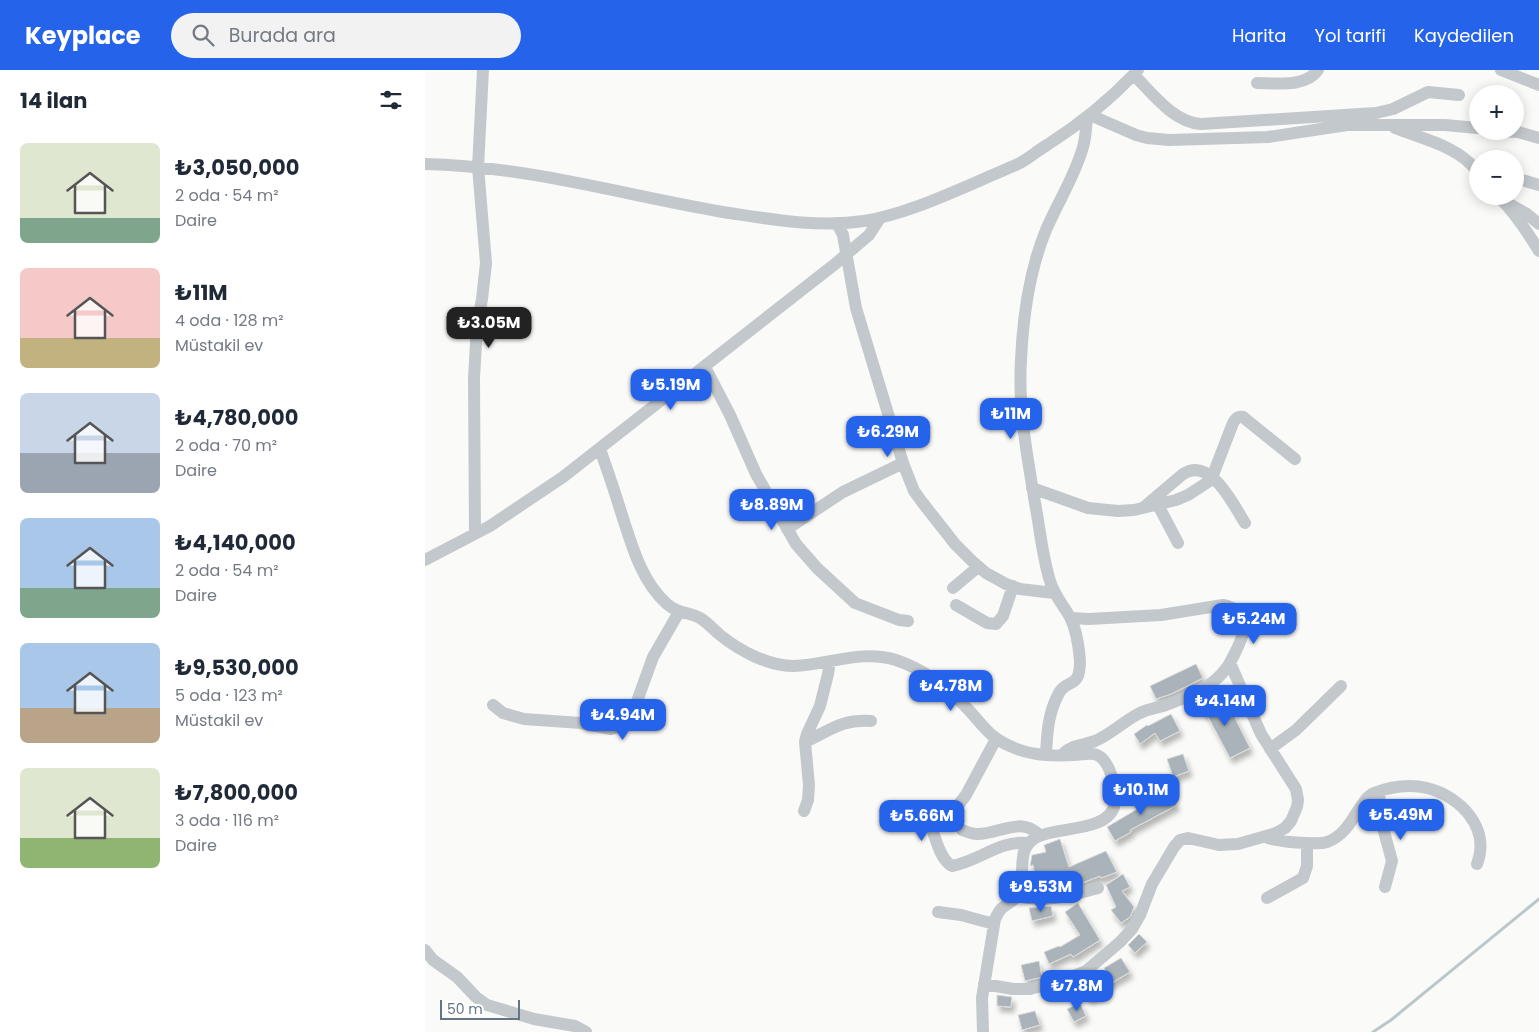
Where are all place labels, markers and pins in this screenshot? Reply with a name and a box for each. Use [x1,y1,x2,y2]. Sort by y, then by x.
pin: ₺3.05M [448,306,530,349]
pin: ₺5.19M [630,368,712,411]
pin: ₺11M [981,398,1041,440]
pin: ₺6.29M [847,416,929,458]
pin: ₺8.89M [731,488,813,531]
pin: ₺5.24M [1213,602,1295,645]
pin: ₺4.78M [910,670,992,712]
pin: ₺4.14M [1184,684,1266,727]
pin: ₺4.94M [582,698,664,741]
pin: ₺10.1M [1100,774,1182,816]
pin: ₺5.49M [1360,798,1442,841]
pin: ₺5.66M [881,800,963,842]
pin: ₺9.53M [1000,870,1082,913]
pin: ₺7.8M [1042,970,1112,1012]

